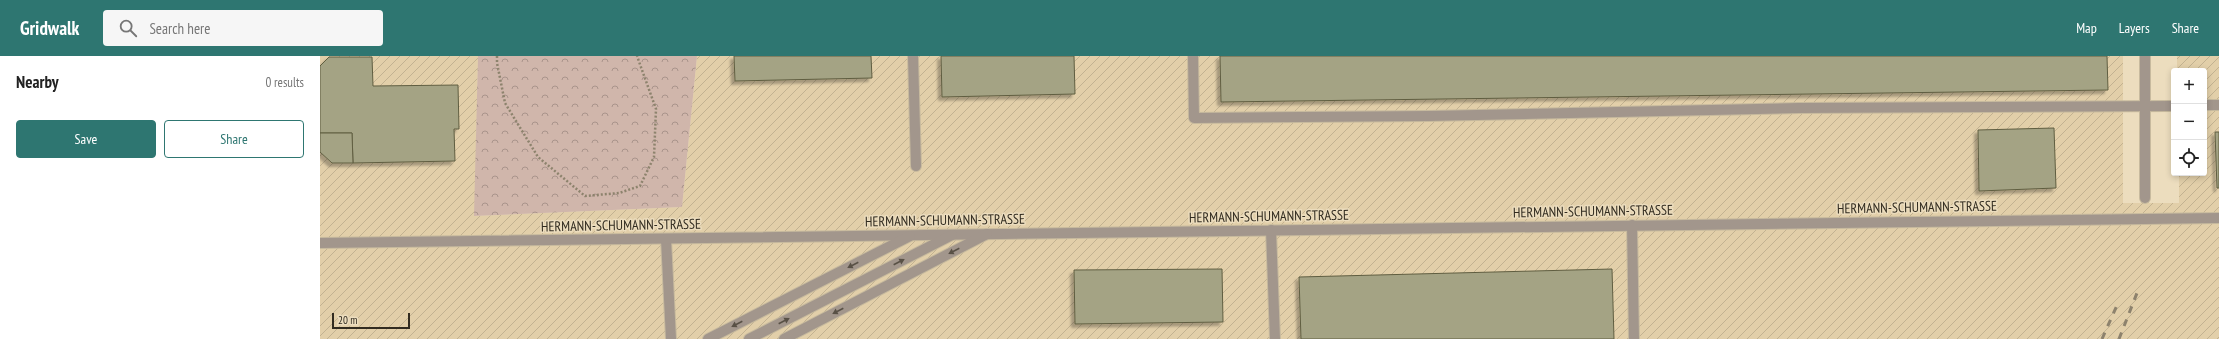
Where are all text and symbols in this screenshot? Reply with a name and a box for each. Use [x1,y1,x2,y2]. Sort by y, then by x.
search box [103,10,383,46]
text: Gridwalk [20,16,79,40]
icon: search [117,17,139,39]
text: Search here [149,19,210,38]
text: Map [2076,19,2097,37]
text: Layers [2119,19,2150,37]
text: Share [2172,19,2199,37]
map controls [2171,68,2207,176]
button: + [2171,68,2207,104]
text: Nearby [16,71,59,93]
text: 0 results [265,74,304,91]
button: − [2171,104,2207,140]
button: Save [16,120,156,158]
button: Share [164,120,304,158]
button: locate [2171,140,2207,176]
street label: HERMANN-SCHUMANN-STRASSE [1837,197,1997,217]
street label: HERMANN-SCHUMANN-STRASSE [1513,201,1673,221]
street label: HERMANN-SCHUMANN-STRASSE [1189,206,1349,226]
street label: HERMANN-SCHUMANN-STRASSE [865,210,1025,230]
street label: HERMANN-SCHUMANN-STRASSE [541,215,701,235]
one-way arrow [948,248,960,255]
one-way arrow [894,259,905,265]
one-way arrow [847,262,858,269]
one-way arrow [833,308,844,314]
scale bar [332,311,410,330]
text: 20 m [338,313,357,327]
one-way arrow [778,318,789,324]
one-way arrow [731,321,743,327]

